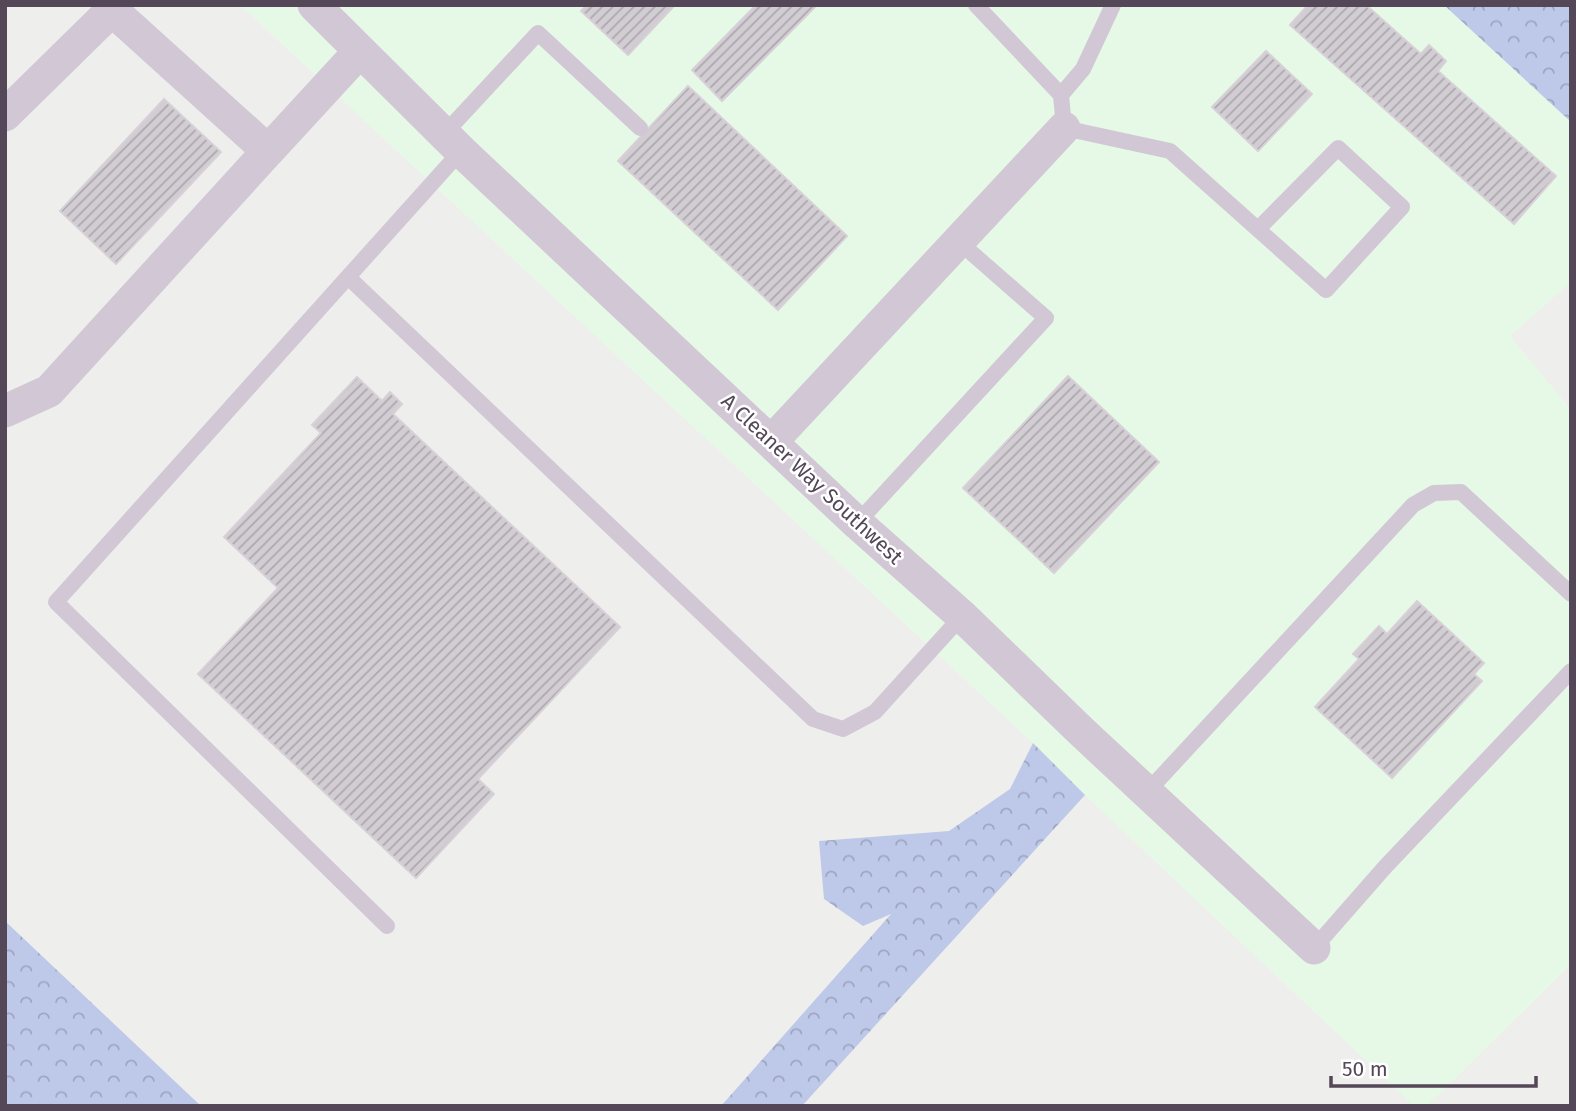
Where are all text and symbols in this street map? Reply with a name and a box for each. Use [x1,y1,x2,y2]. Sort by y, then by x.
street label: A Cleaner Way Southwest [716,388,908,570]
scale bar [1331,1044,1536,1088]
text: 50 m [1342,1056,1388,1082]

